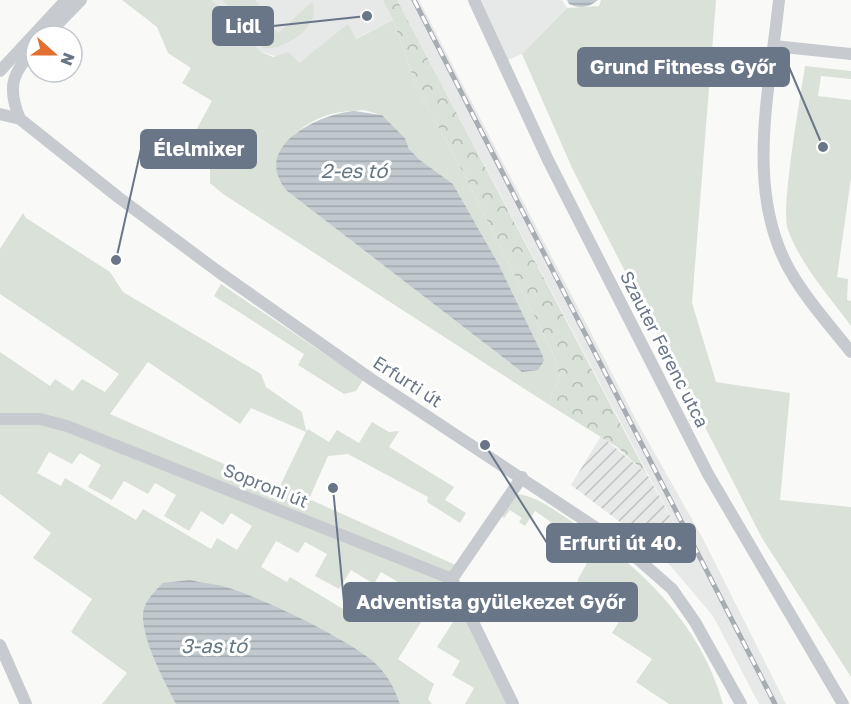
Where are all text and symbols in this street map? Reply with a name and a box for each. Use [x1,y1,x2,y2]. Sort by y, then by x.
callout: Lidl [213,7,273,45]
text: Lidl [225,13,261,37]
north arrow [24,24,84,84]
callout: Grund Fitness Győr [578,48,789,86]
text: N [56,50,80,69]
text: Grund Fitness Győr [590,54,776,78]
callout: Élelmixer [141,130,256,168]
text: Élelmixer [153,136,245,160]
water label: 2-es tó [321,158,389,182]
street label: Szauter Ferenc utca [616,267,714,431]
street label: Erfurti út [369,351,447,411]
street label: Soproni út [220,458,312,512]
callout: Erfurti út 40. [547,524,695,562]
text: Erfurti út 40. [559,530,683,554]
callout: Adventista gyülekezet Győr [344,583,637,621]
text: Adventista gyülekezet Győr [356,589,626,613]
water label: 3-as tó [181,633,249,657]

